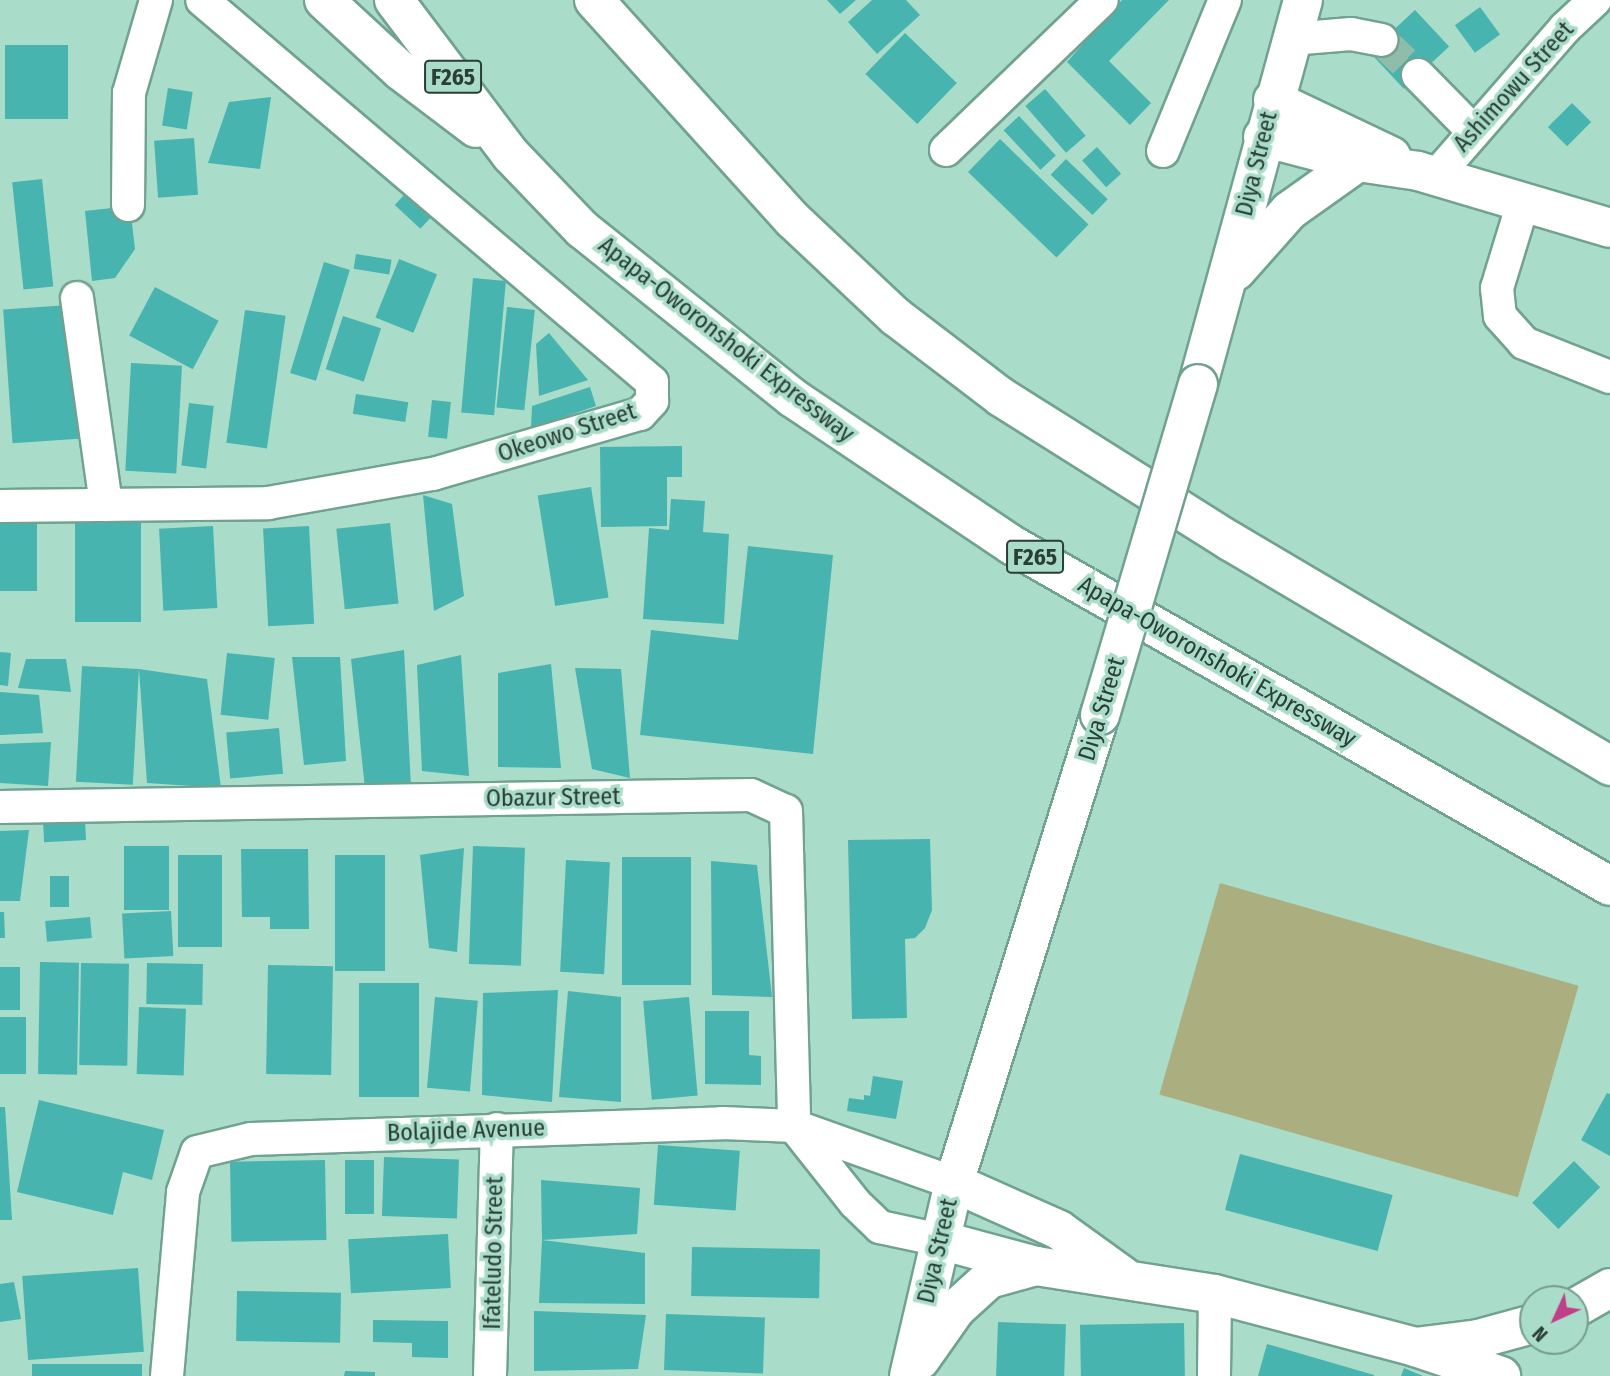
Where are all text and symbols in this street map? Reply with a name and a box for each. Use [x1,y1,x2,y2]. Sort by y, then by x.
street label: Ashimowu Street [1448,16,1580,158]
road number: F265 [423,58,483,96]
street label: Diya Street [1230,109,1284,219]
street label: Apapa-Oworonshoki Expressway [592,231,860,449]
street label: Okeowo Street [494,397,640,469]
road number: F265 [1005,538,1065,576]
street label: Apapa-Oworonshoki Expressway [1073,570,1361,754]
street label: Diya Street [1073,654,1131,764]
street label: Obazur Street [486,782,620,814]
street label: Bolajide Avenue [387,1114,545,1148]
street label: Ifateludo Street [478,1176,510,1330]
street label: Diya Street [912,1196,964,1306]
north arrow [1519,1285,1589,1355]
text: N [1528,1322,1552,1346]

